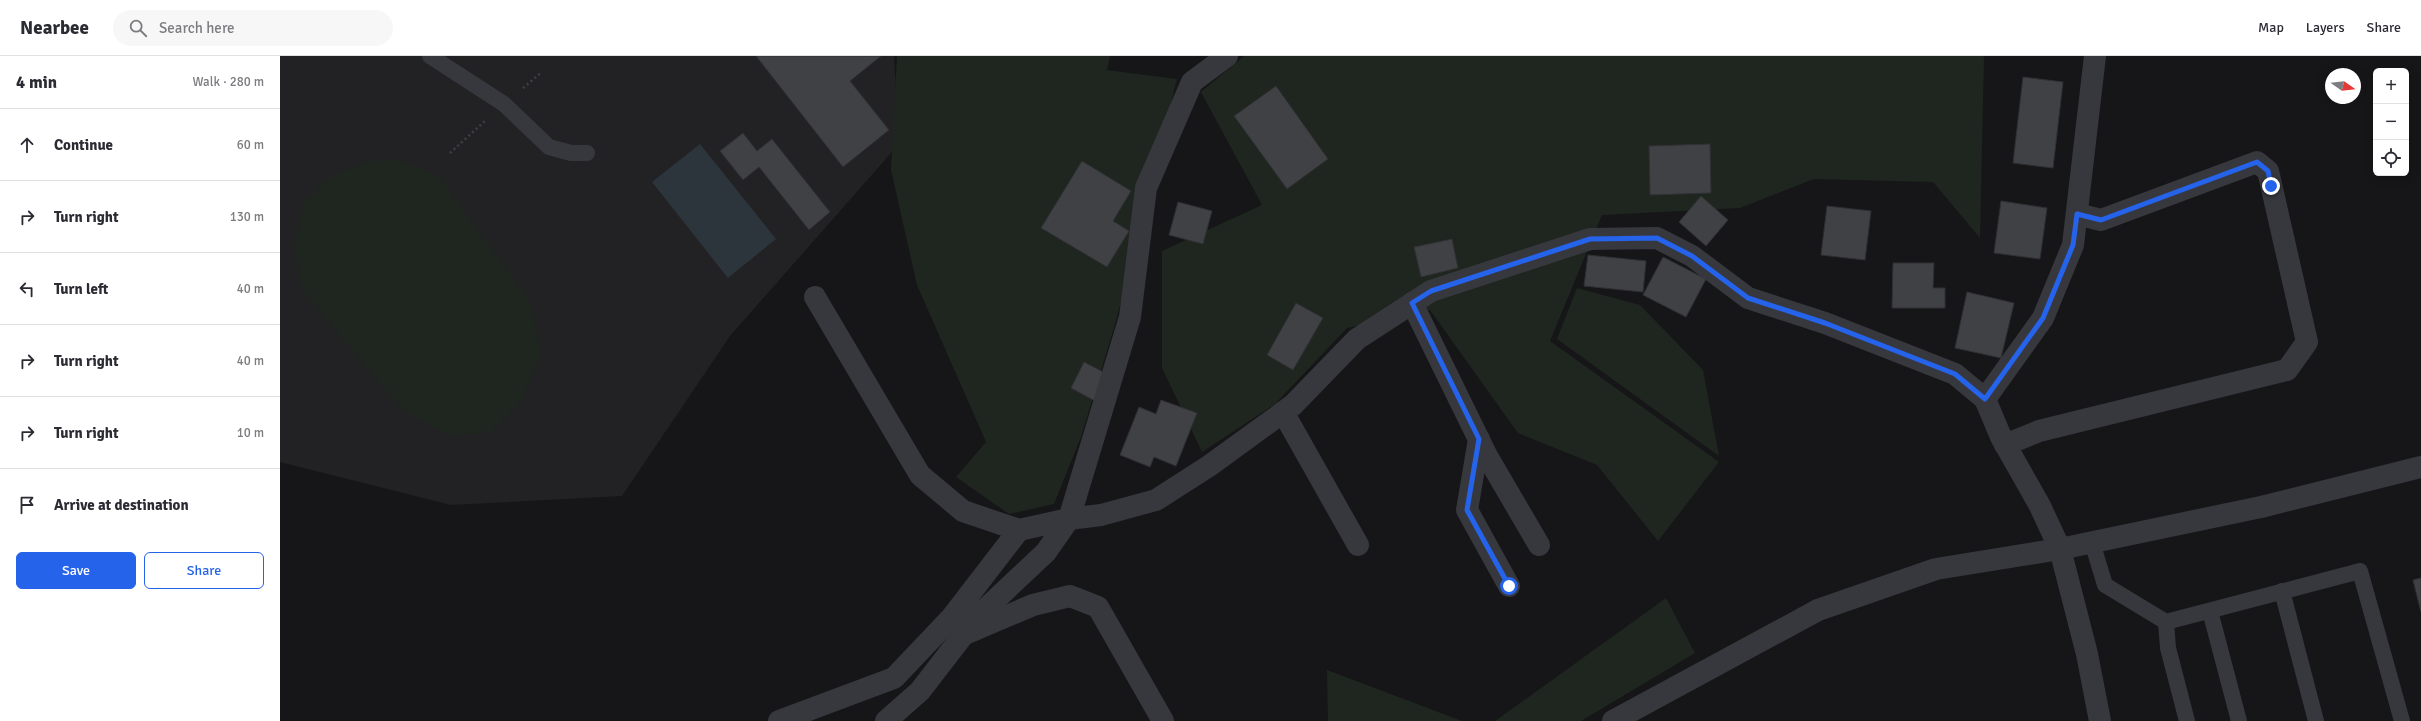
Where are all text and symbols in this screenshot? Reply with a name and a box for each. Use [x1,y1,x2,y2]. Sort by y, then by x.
search box [113,10,393,46]
text: Nearbee [20,16,89,40]
icon: search [127,17,149,39]
text: Search here [159,19,235,37]
text: Map [2258,19,2284,36]
text: Layers [2306,19,2345,36]
text: Share [2367,19,2401,36]
north arrow [2325,68,2361,104]
map controls [2373,68,2409,176]
button: + [2373,68,2409,104]
text: 4 min [16,72,57,93]
text: Walk · 280 m [193,74,264,90]
button: − [2373,104,2409,140]
icon: ahead [16,134,38,156]
text: Continue [54,136,113,154]
text: 60 m [237,137,264,153]
button: locate [2373,140,2409,176]
route end [2262,177,2280,195]
icon: right [16,206,38,228]
text: Turn right [54,208,119,226]
text: 130 m [230,209,264,225]
icon: left [16,278,38,300]
text: Turn left [54,280,108,298]
text: 40 m [237,281,264,297]
icon: right [16,350,38,372]
text: Turn right [54,352,119,370]
text: 40 m [237,353,264,369]
icon: right [16,422,38,444]
text: Turn right [54,424,119,442]
text: 10 m [237,425,264,441]
icon: arrive [16,494,38,516]
text: Arrive at destination [54,496,189,514]
button: Save [16,552,136,589]
button: Share [144,552,264,589]
route start [1500,577,1518,595]

